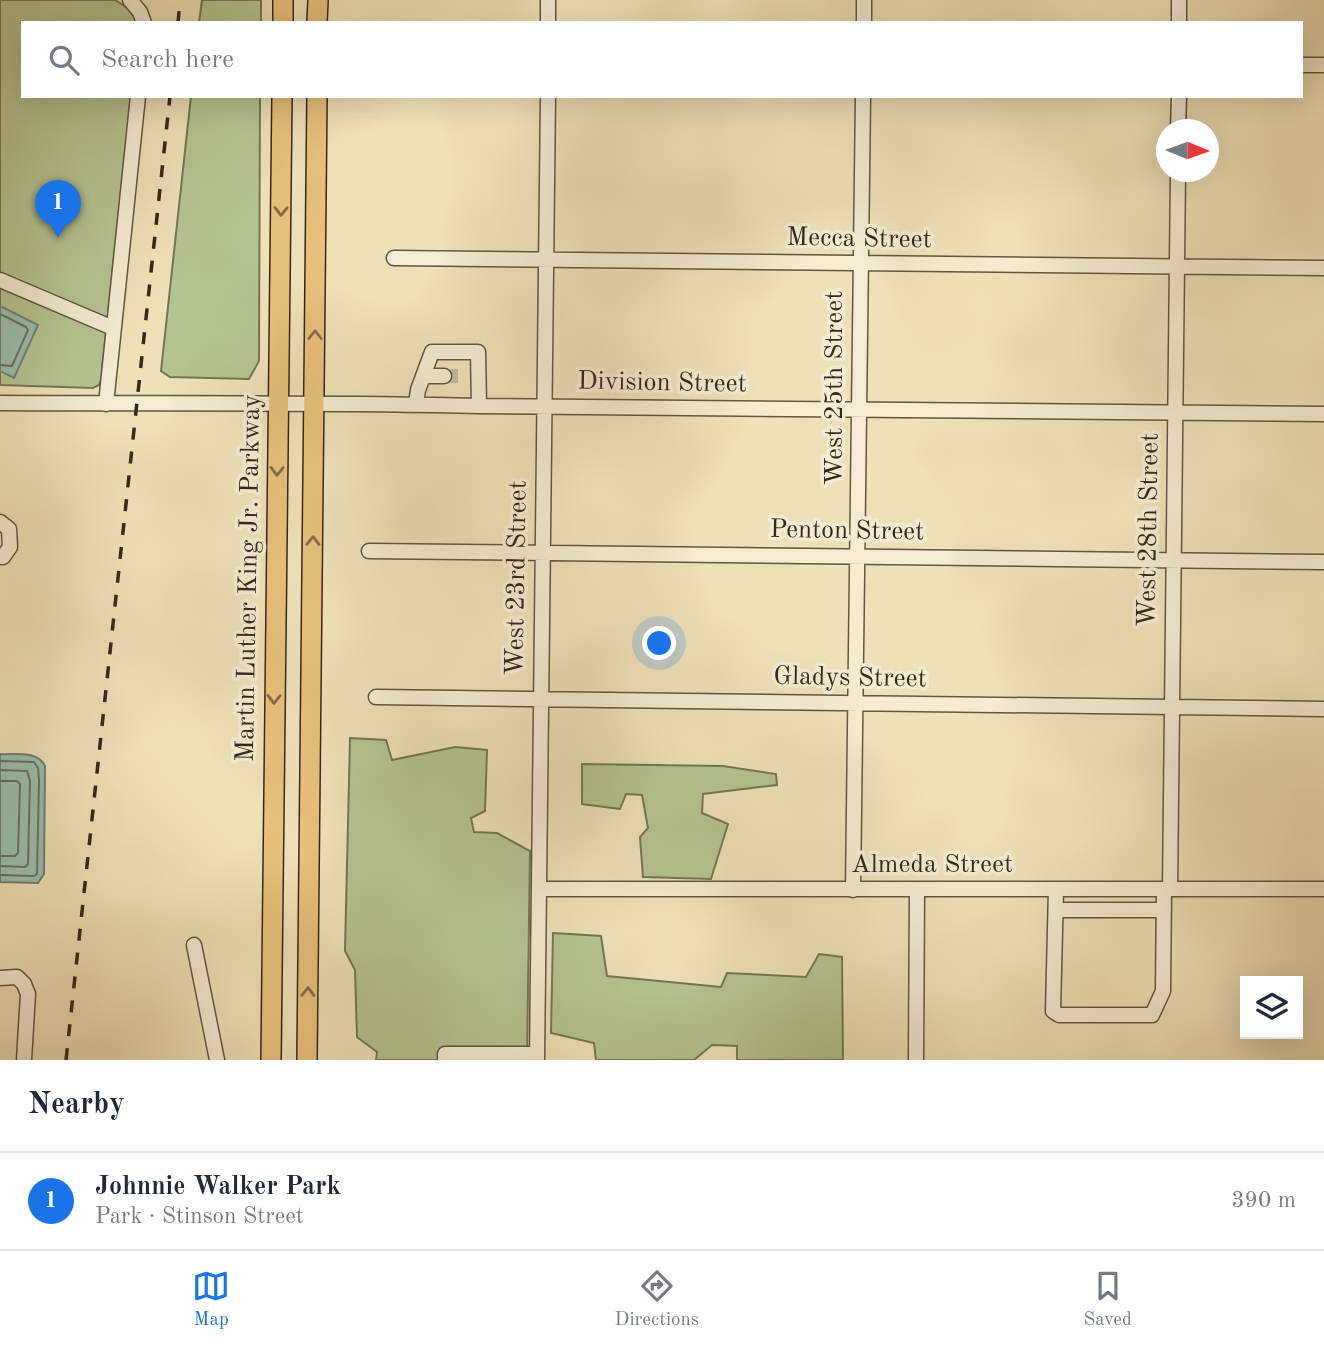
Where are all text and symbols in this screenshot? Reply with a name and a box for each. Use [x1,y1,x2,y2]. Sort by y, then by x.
search box [21,21,1303,98]
icon: search [45,41,83,79]
text: Search here [101,47,234,73]
north arrow [1156,119,1219,182]
pin: 1 [35,180,81,238]
one-way arrow [273,206,289,216]
street label: Mecca Street [786,225,932,253]
street label: West 25th Street [822,291,848,485]
one-way arrow [307,329,323,340]
street label: Division Street [577,369,747,397]
street label: Martin Luther King Jr. Parkway [233,394,265,762]
street label: West 28th Street [1134,433,1164,627]
one-way arrow [269,466,285,477]
street label: West 23rd Street [502,480,532,676]
street label: Penton Street [770,517,924,545]
one-way arrow [305,536,320,547]
your location [642,626,676,660]
street label: Gladys Street [773,664,927,692]
one-way arrow [266,694,282,704]
street label: Almeda Street [851,852,1013,878]
map controls [1240,976,1303,1039]
button: layers [1240,976,1303,1039]
one-way arrow [300,986,315,997]
text: Nearby [28,1090,125,1120]
text: Johnnie Walker Park [95,1174,341,1200]
text: 1 [44,1189,58,1212]
text: 390 m [1231,1189,1296,1212]
text: Park · Stinson Street [95,1205,304,1228]
tab: Map [192,1267,230,1332]
tab: Directions [615,1267,699,1332]
tab: Saved [1083,1267,1132,1332]

